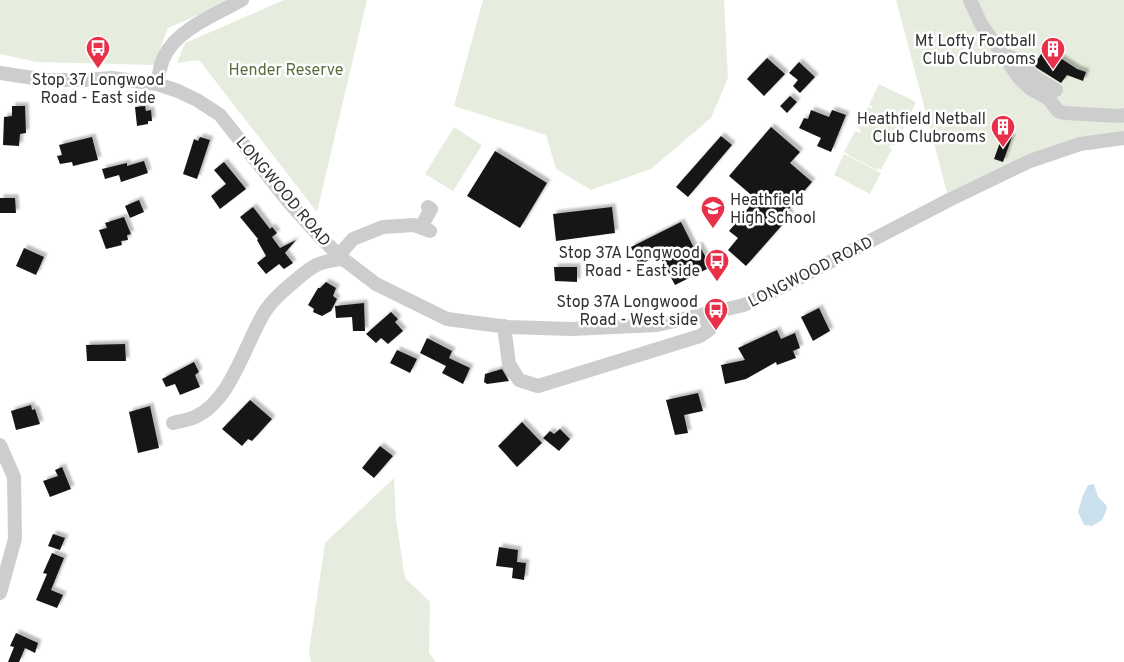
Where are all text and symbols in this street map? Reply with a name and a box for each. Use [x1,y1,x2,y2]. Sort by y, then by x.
place label: Mt Lofty Football Club Clubrooms [915,32,1036,70]
bus stop icon: Stop 37 Longwood Road - East side [85,35,111,69]
building icon: Mt Lofty Football Club Clubrooms [1040,36,1066,70]
park label: Hender Reserve [229,61,343,81]
place label: Stop 37 Longwood Road - East side [32,71,164,109]
place label: Heathfield Netball Club Clubrooms [857,110,986,148]
building icon: Heathfield Netball Club Clubrooms [990,114,1016,148]
street label: LONGWOOD ROAD [231,133,334,251]
place label: Heathfield High School [730,191,816,229]
school or university icon: Heathfield High School [700,195,726,229]
street label: LONGWOOD ROAD [745,233,877,313]
place label: Stop 37A Longwood Road - East side [558,244,700,282]
bus stop icon: Stop 37A Longwood Road - East side [704,248,730,282]
place label: Stop 37A Longwood Road - West side [556,293,698,331]
bus stop icon: Stop 37A Longwood Road - West side [703,297,729,331]

